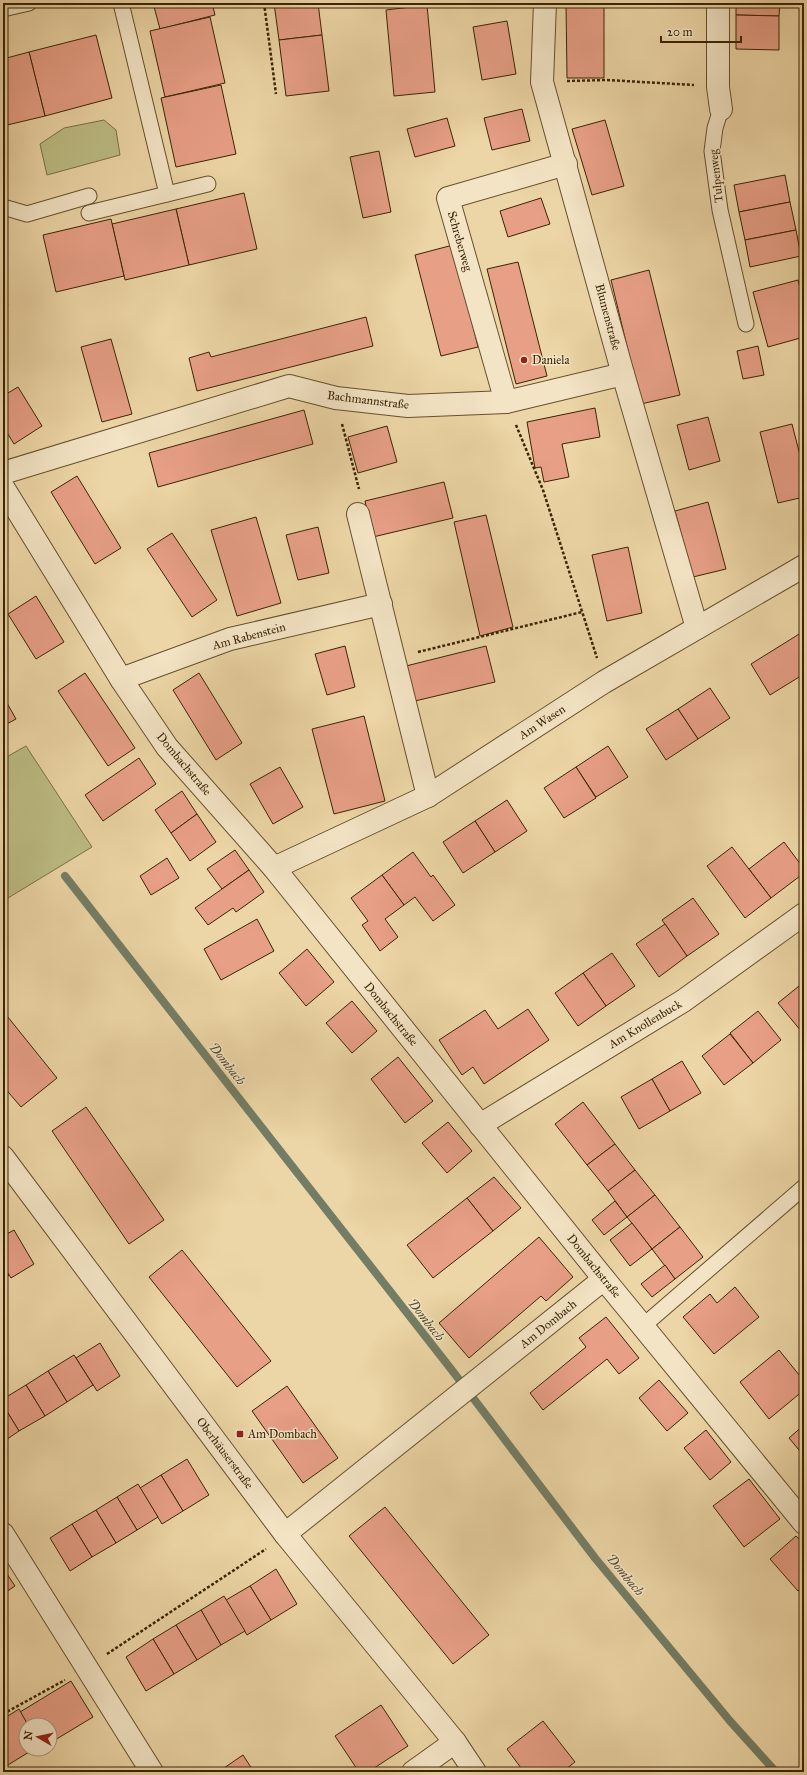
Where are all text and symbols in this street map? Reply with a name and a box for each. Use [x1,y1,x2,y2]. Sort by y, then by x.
scale bar [661,18,741,44]
text: 20 m [667,25,693,39]
street label: Tulpenweg [706,148,727,203]
street label: Schreberweg [444,209,475,273]
street label: Blumenstraße [592,282,624,352]
place label: Daniela [532,353,571,367]
marker: Daniela [519,355,529,365]
street label: Bachmannstraße [326,388,410,412]
street label: Am Rabenstein [210,619,288,653]
street label: Am Wasen [515,702,568,743]
street label: Dombachstraße [154,730,214,798]
street label: Dombachstraße [361,979,421,1049]
street label: Am Knollenbuck [605,997,684,1052]
water label: Dombach [205,1040,249,1089]
street label: Dombachstraße [564,1231,624,1301]
water label: Dombach [404,1296,448,1345]
street label: Am Dombach [516,1297,579,1352]
street label: Oberhäuserstraße [194,1415,256,1491]
place label: Am Dombach [247,1427,317,1441]
marker: Am Dombach [235,1429,245,1439]
water label: Dombach [603,1551,647,1600]
north arrow [18,1717,58,1757]
text: N [21,1729,36,1741]

